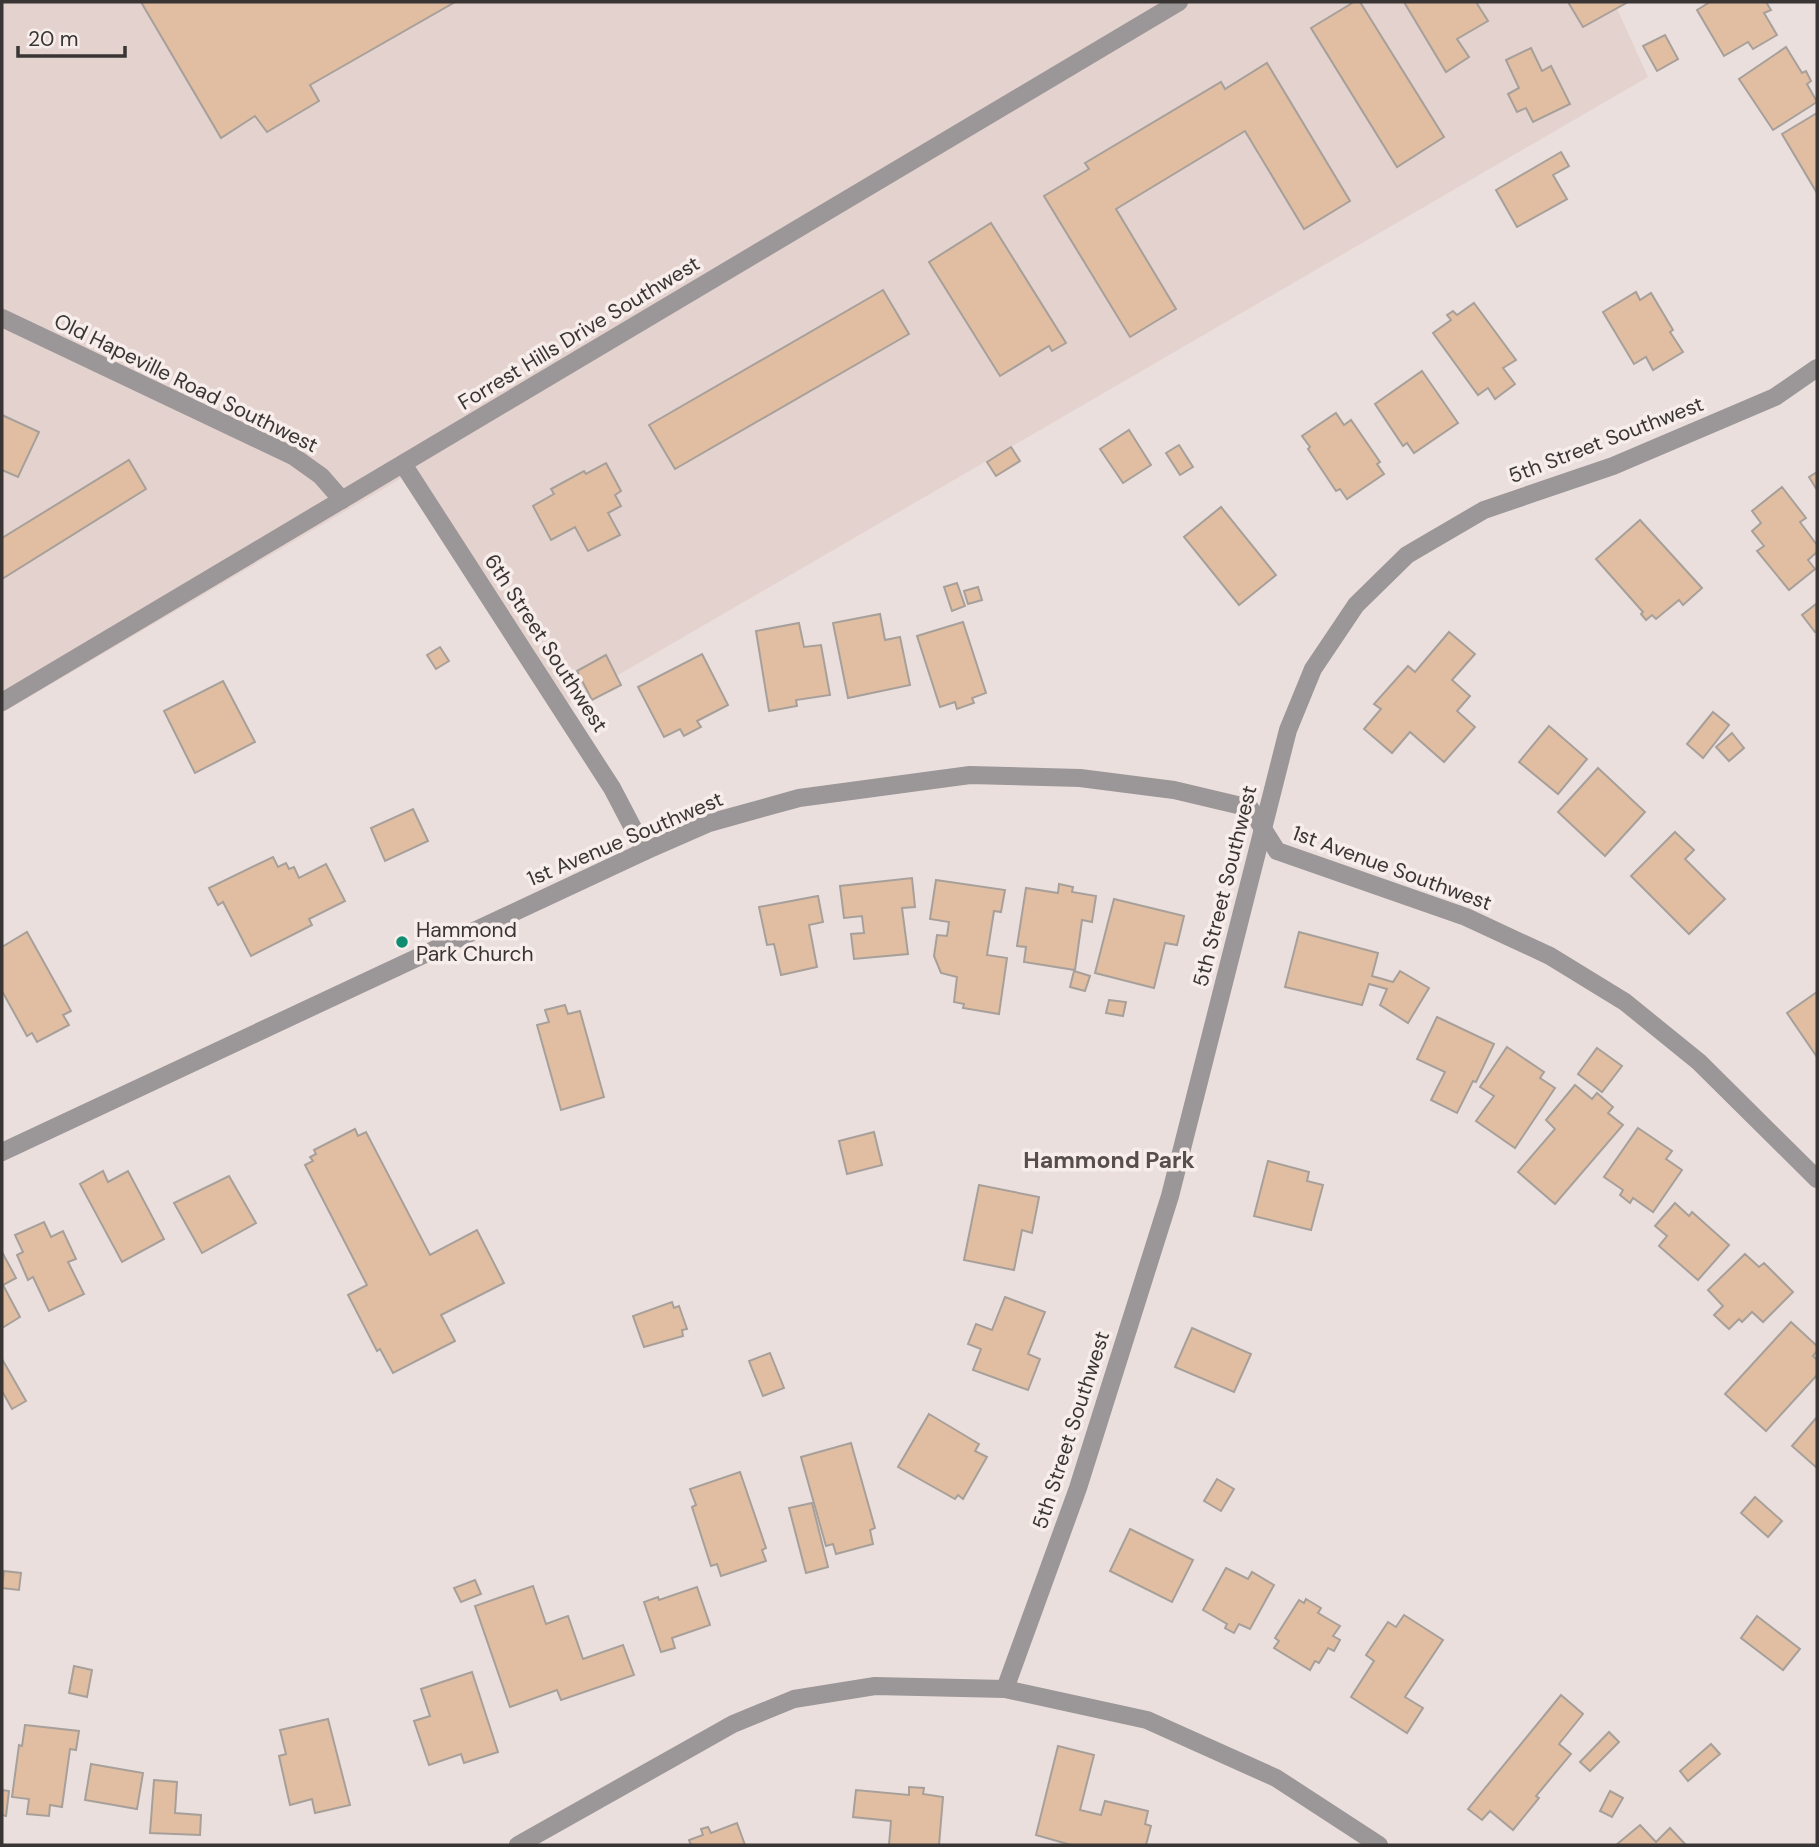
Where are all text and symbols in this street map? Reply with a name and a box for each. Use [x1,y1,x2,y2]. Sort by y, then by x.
scale bar [18,14,124,58]
text: 20 m [28,25,79,53]
street label: Forrest Hills Drive Southwest [453,250,705,416]
street label: Old Hapeville Road Southwest [49,307,323,459]
street label: 5th Street Southwest [1505,390,1707,490]
street label: 6th Street Southwest [478,549,614,737]
street label: 5th Street Southwest [1186,782,1264,990]
street label: 1st Avenue Southwest [523,785,727,893]
street label: 1st Avenue Southwest [1288,819,1496,917]
place label: Hammond Park Church [416,916,534,968]
marker: Hammond Park Church [394,934,410,950]
district label: Hammond Park [1023,1145,1195,1175]
street label: 5th Street Southwest [1026,1327,1116,1533]

